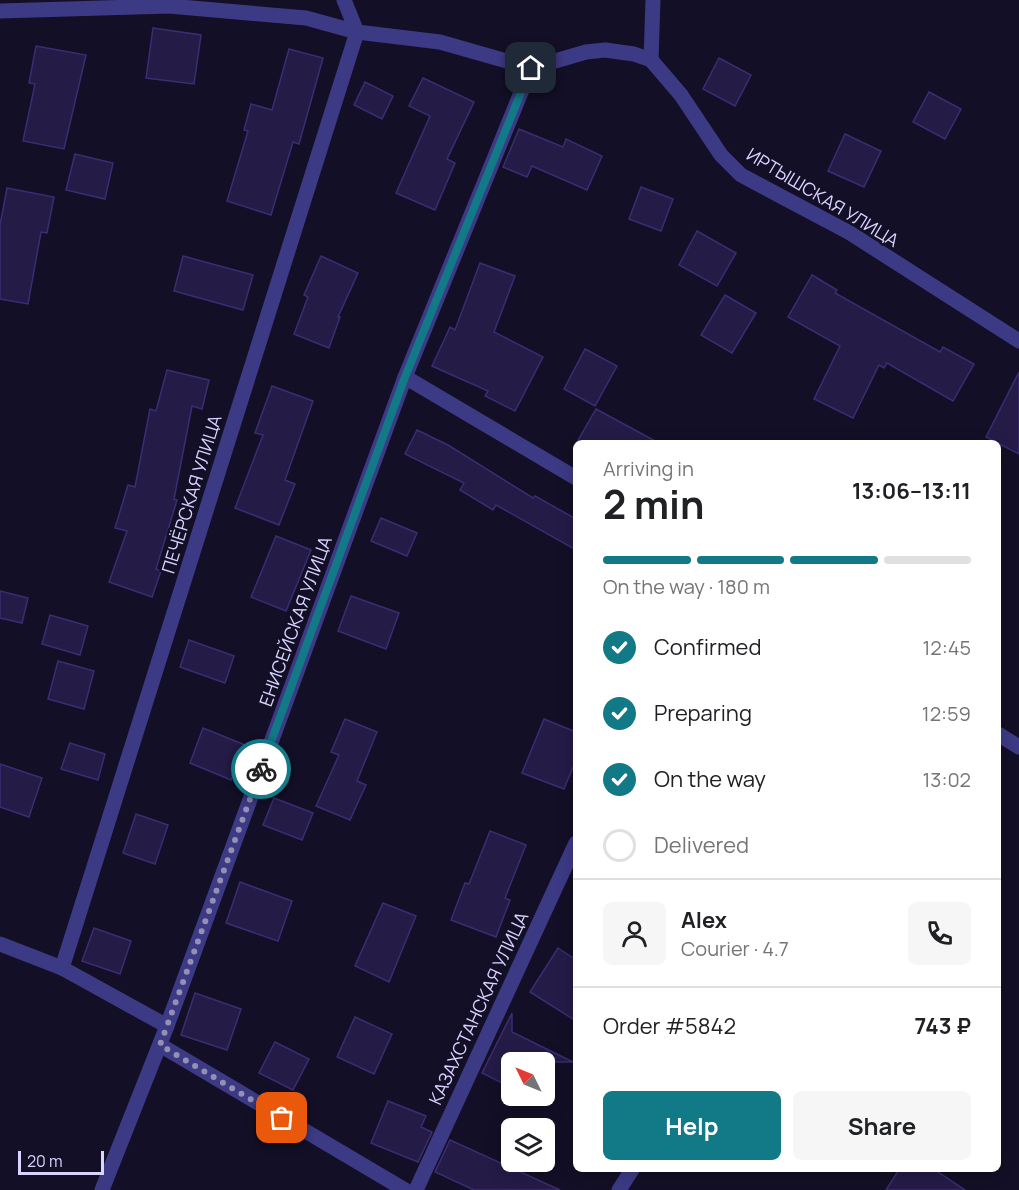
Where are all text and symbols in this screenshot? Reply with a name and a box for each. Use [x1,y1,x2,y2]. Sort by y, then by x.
pin [505,42,556,93]
icon: home [514,51,547,84]
street label: ИРТЫШСКАЯ УЛИЦА [742,142,904,252]
street label: ПЕЧЁРСКАЯ УЛИЦА [155,411,227,576]
text: Arriving in [603,455,694,482]
text: 13:06–13:11 [852,476,971,506]
text: 2 min [603,477,704,531]
street label: ЕНИСЕЙСКАЯ УЛИЦА [253,532,337,709]
text: On the way · 180 m [603,573,770,600]
icon: check [603,631,636,664]
text: Confirmed [654,632,762,662]
text: 12:45 [922,634,971,661]
icon: check [603,697,636,730]
text: Preparing [654,698,752,728]
text: 12:59 [922,700,971,727]
courier [231,739,291,799]
icon: bike [245,753,278,786]
icon: check [603,763,636,796]
text: On the way [654,764,766,794]
text: 13:02 [923,766,971,793]
text: Delivered [654,830,749,860]
button: person [603,902,666,965]
button: phone [908,902,971,965]
text: Alex [681,905,727,935]
street label: КАЗАХСТАНСКАЯ УЛИЦА [423,907,534,1108]
text: Courier · 4.7 [681,935,789,962]
text: Order #5842 [603,1011,736,1041]
text: 743 ₽ [914,1011,971,1041]
north arrow [501,1052,555,1106]
map controls [501,1052,555,1172]
button: Help [603,1091,781,1160]
button: Share [793,1091,971,1160]
pin [256,1092,307,1143]
icon: bag [265,1101,298,1134]
button: layers [501,1118,555,1172]
scale bar [18,1148,104,1176]
text: 20 m [27,1150,63,1172]

